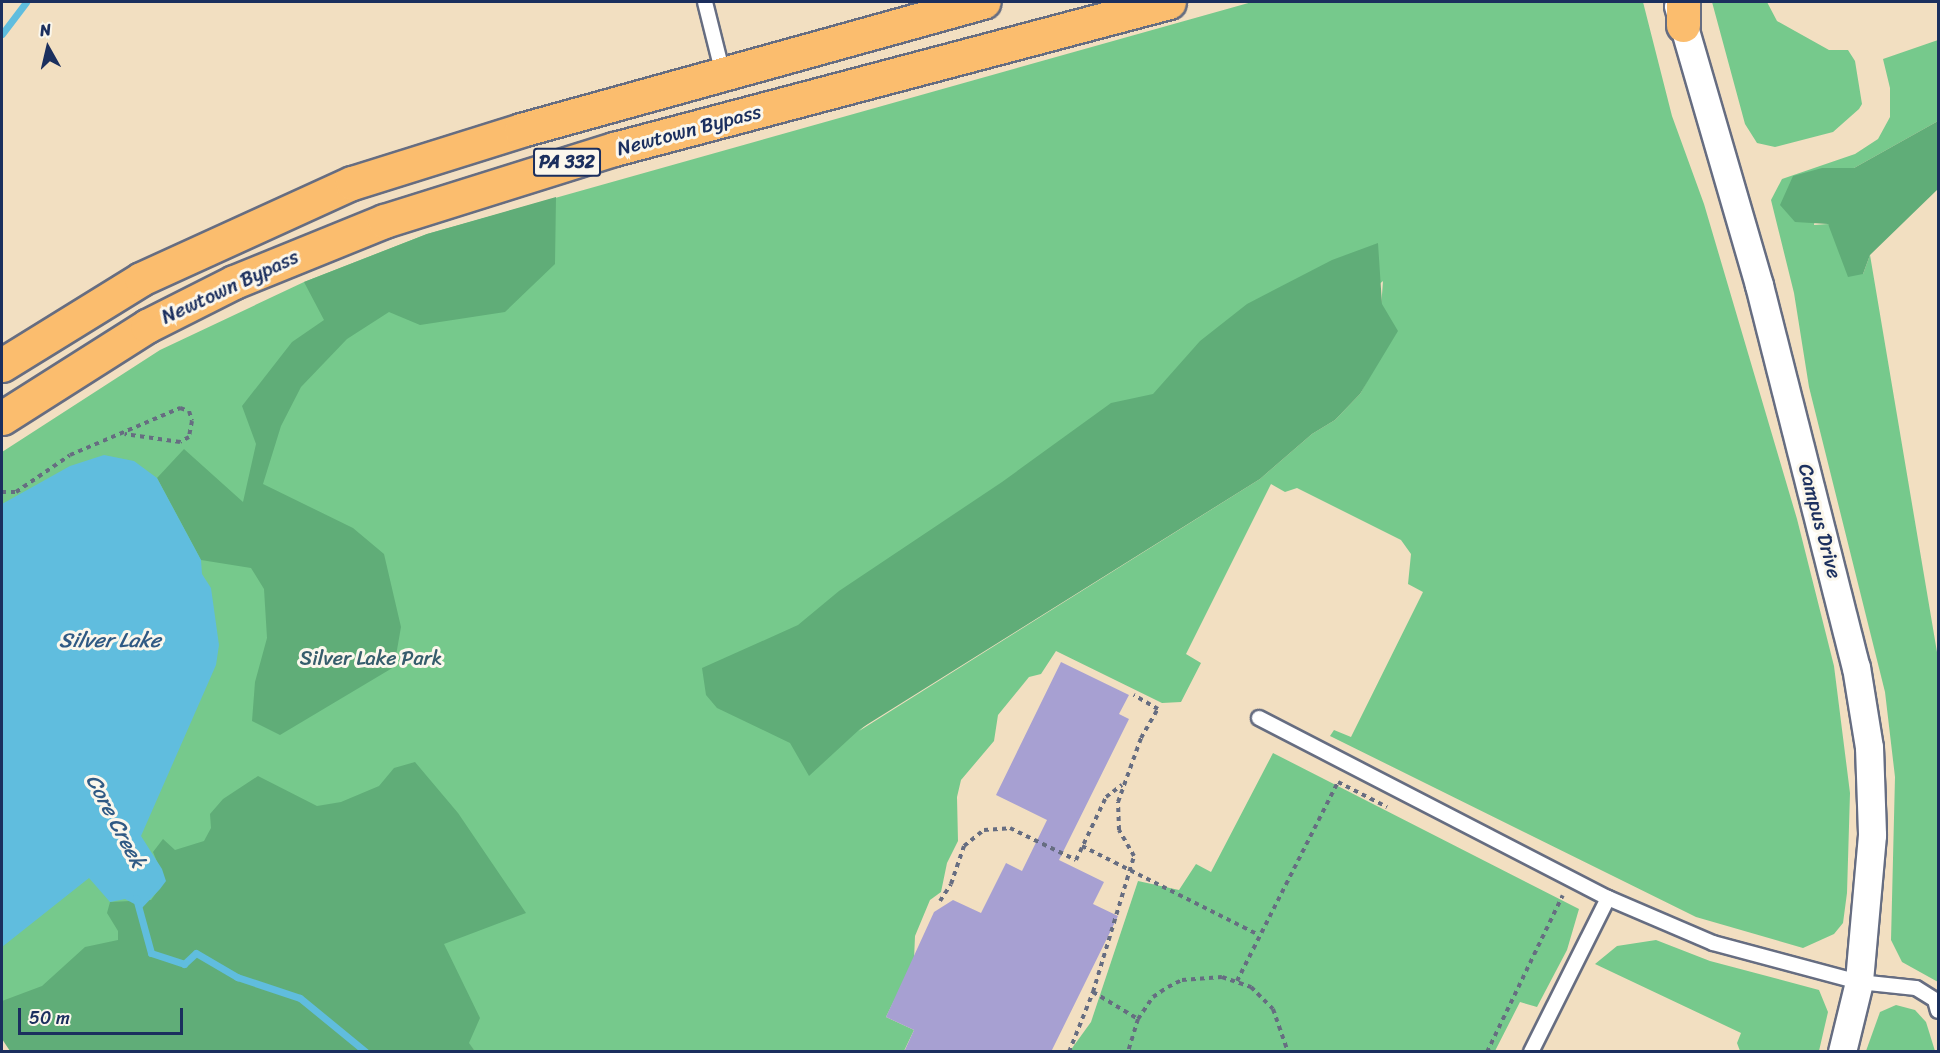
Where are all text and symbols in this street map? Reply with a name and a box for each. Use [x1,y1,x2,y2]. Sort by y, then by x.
text: N [38,15,53,45]
north arrow [18,18,78,78]
street label: Newtown Bypass [615,99,763,161]
road number: PA 332 [532,147,602,177]
street label: Newtown Bypass [158,245,302,329]
street label: Campus Drive [1793,461,1847,581]
water label: Silver Lake [59,627,161,653]
park label: Silver Lake Park [299,646,443,670]
water label: Core Creek [81,770,151,872]
scale bar [21,996,186,1034]
text: 50 m [29,1002,70,1034]

